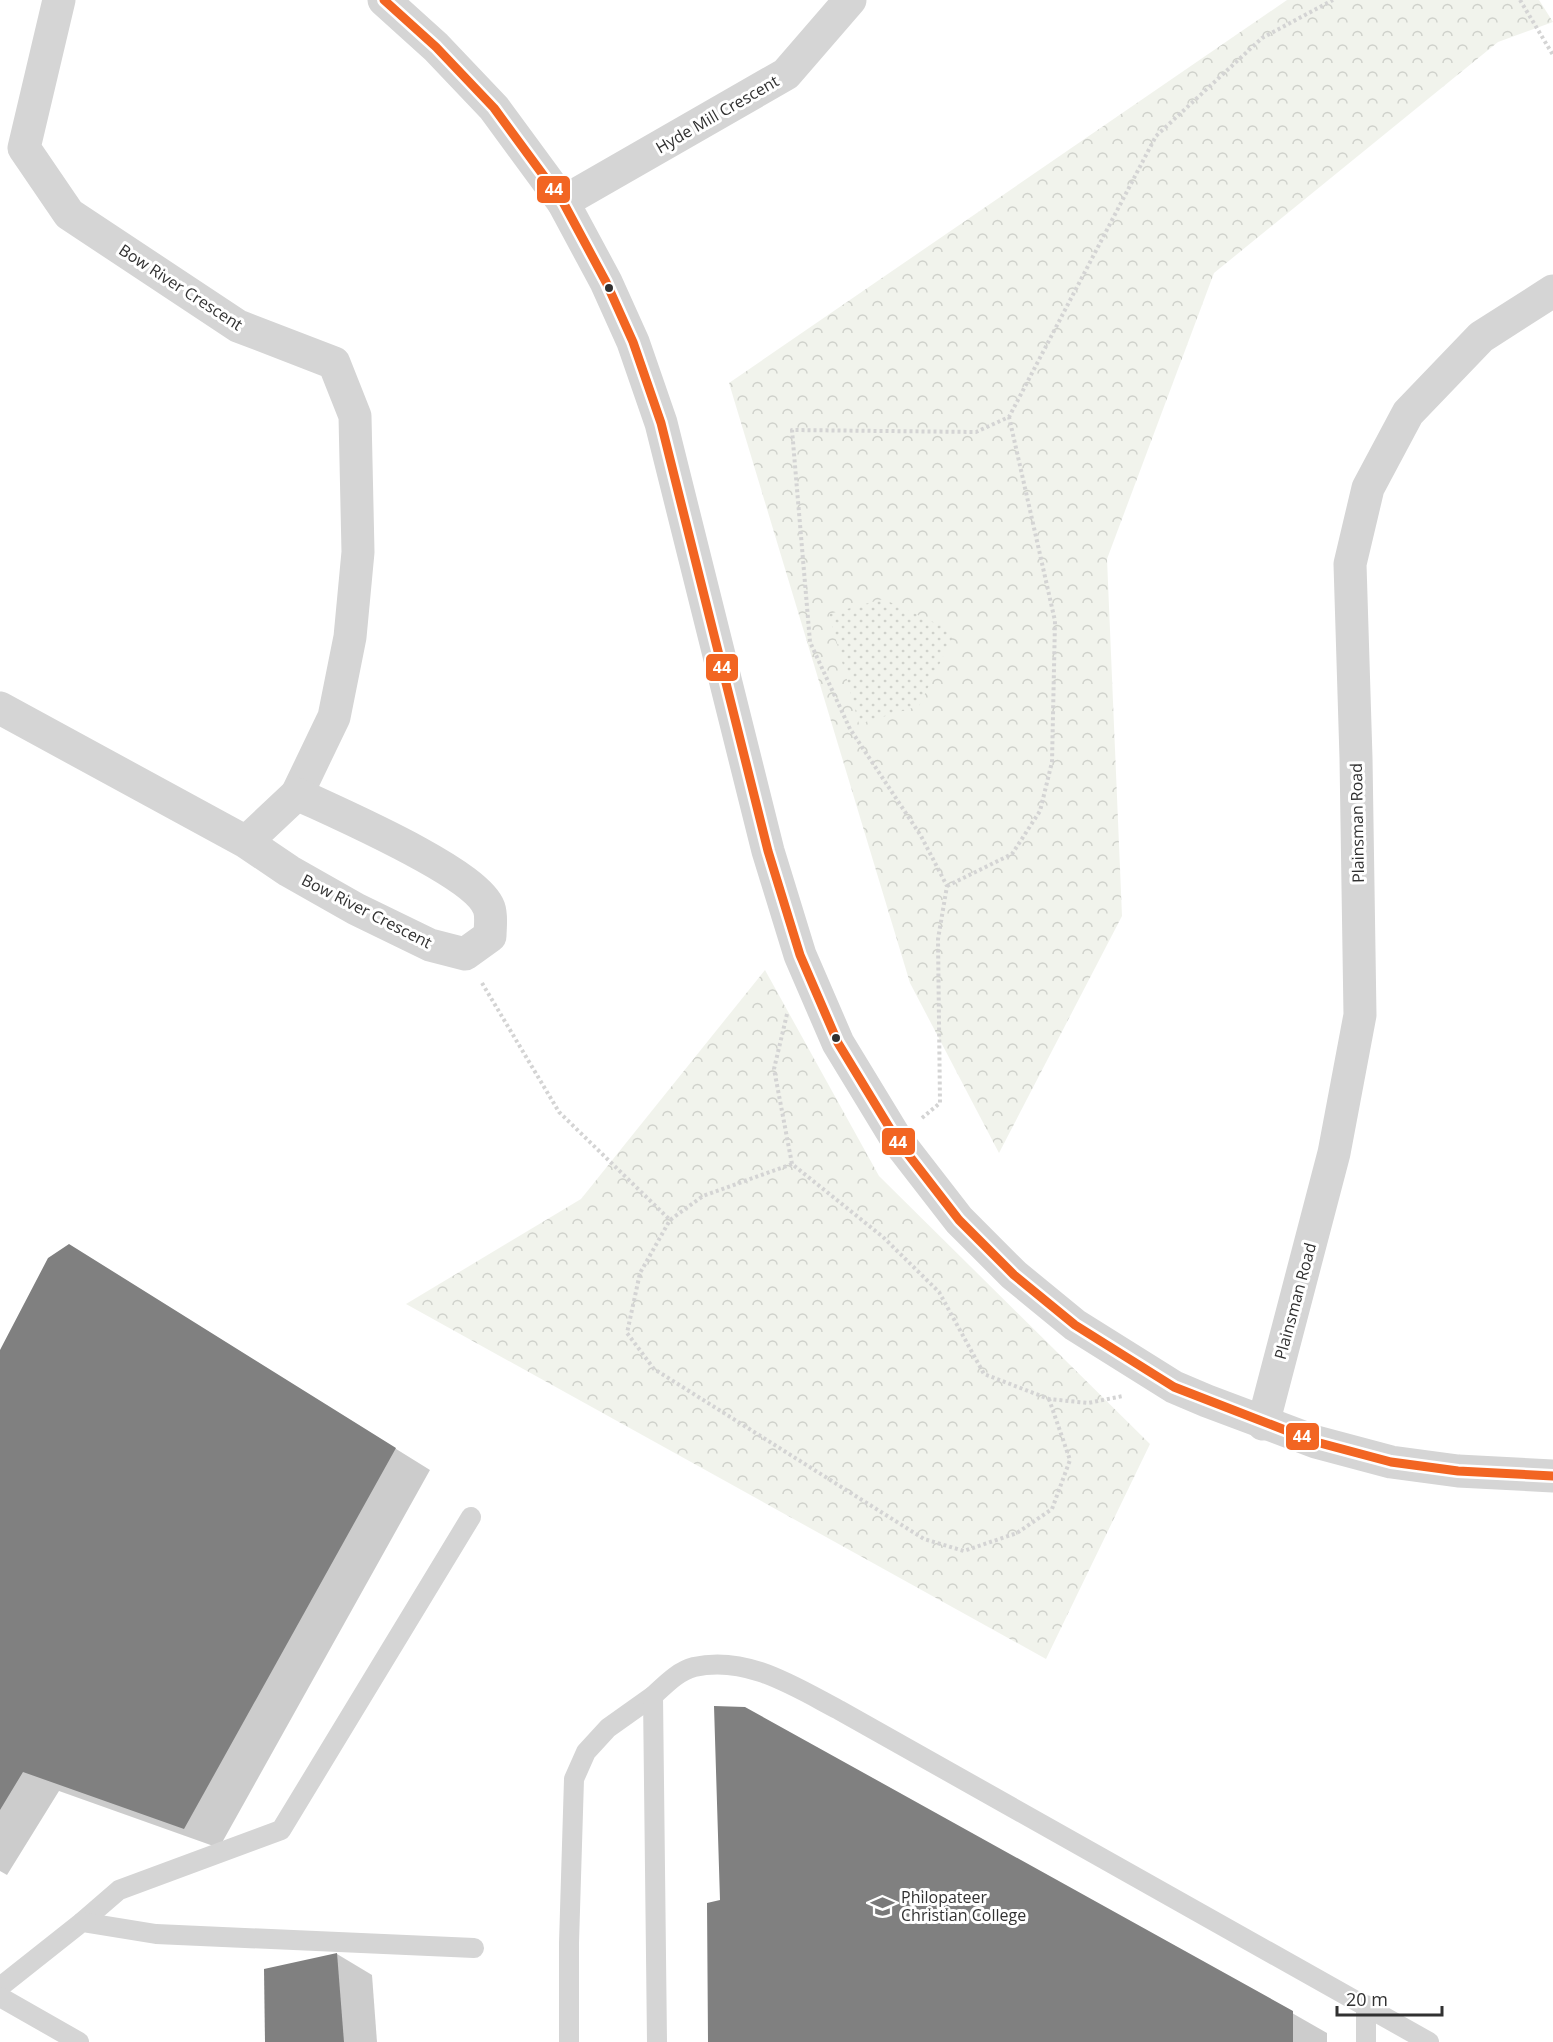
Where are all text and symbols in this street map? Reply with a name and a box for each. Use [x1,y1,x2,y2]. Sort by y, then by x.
street label: Hyde Mill Crescent [651,70,783,158]
line badge: 44 [536,175,571,204]
text: 44 [545,178,563,200]
street label: Bow River Crescent [115,239,247,335]
unlabelled marker [603,282,615,294]
line badge: 44 [705,653,739,682]
text: 44 [713,656,731,678]
street label: Plainsman Road [1345,763,1369,883]
street label: Bow River Crescent [298,869,436,954]
unlabelled marker [830,1032,842,1044]
line badge: 44 [881,1127,916,1156]
text: 44 [889,1131,907,1153]
street label: Plainsman Road [1269,1240,1321,1362]
line badge: 44 [1285,1422,1320,1451]
text: 44 [1293,1425,1311,1447]
place label: Philopateer Christian College [901,1886,1026,1926]
school or university icon: Philopateer Christian College [870,1893,896,1919]
scale bar [1337,1979,1442,2017]
text: 20 m [1346,1987,1388,2011]

